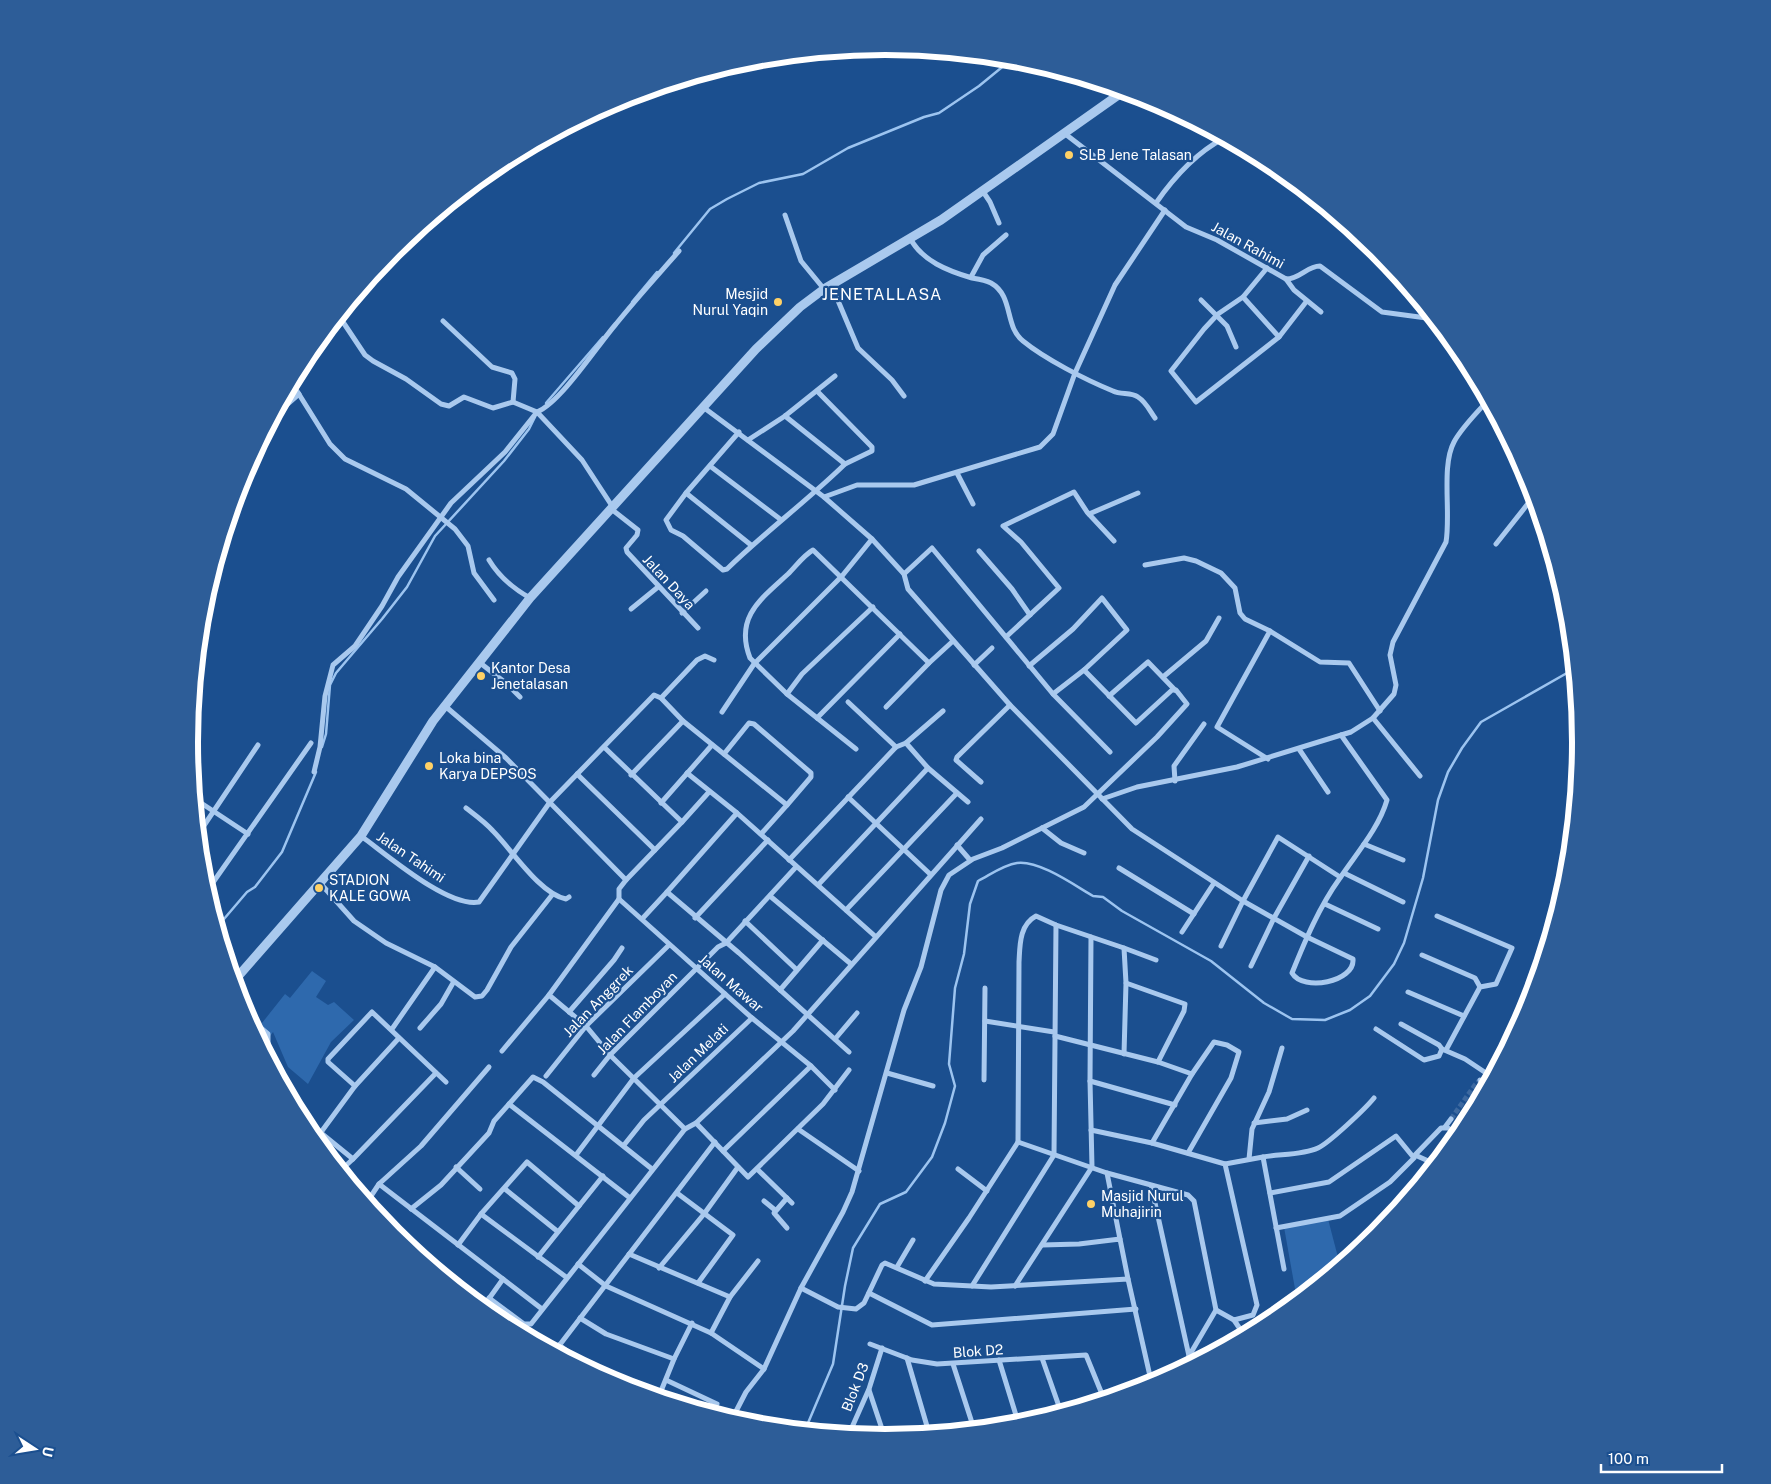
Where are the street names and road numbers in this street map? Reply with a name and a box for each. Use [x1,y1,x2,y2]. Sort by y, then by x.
street label: Jalan Rahimi [1209,218,1287,272]
street label: Jalan Daya [640,551,698,613]
street label: Jalan Tahimi [374,828,448,886]
street label: Jalan Mawar [695,951,767,1015]
street label: Jalan Anggrek [560,962,636,1040]
street label: Jalan Flamboyan [594,969,680,1057]
street label: Jalan Melati [665,1020,731,1086]
street label: Blok D2 [952,1341,1004,1361]
street label: Blok D3 [838,1360,872,1414]

